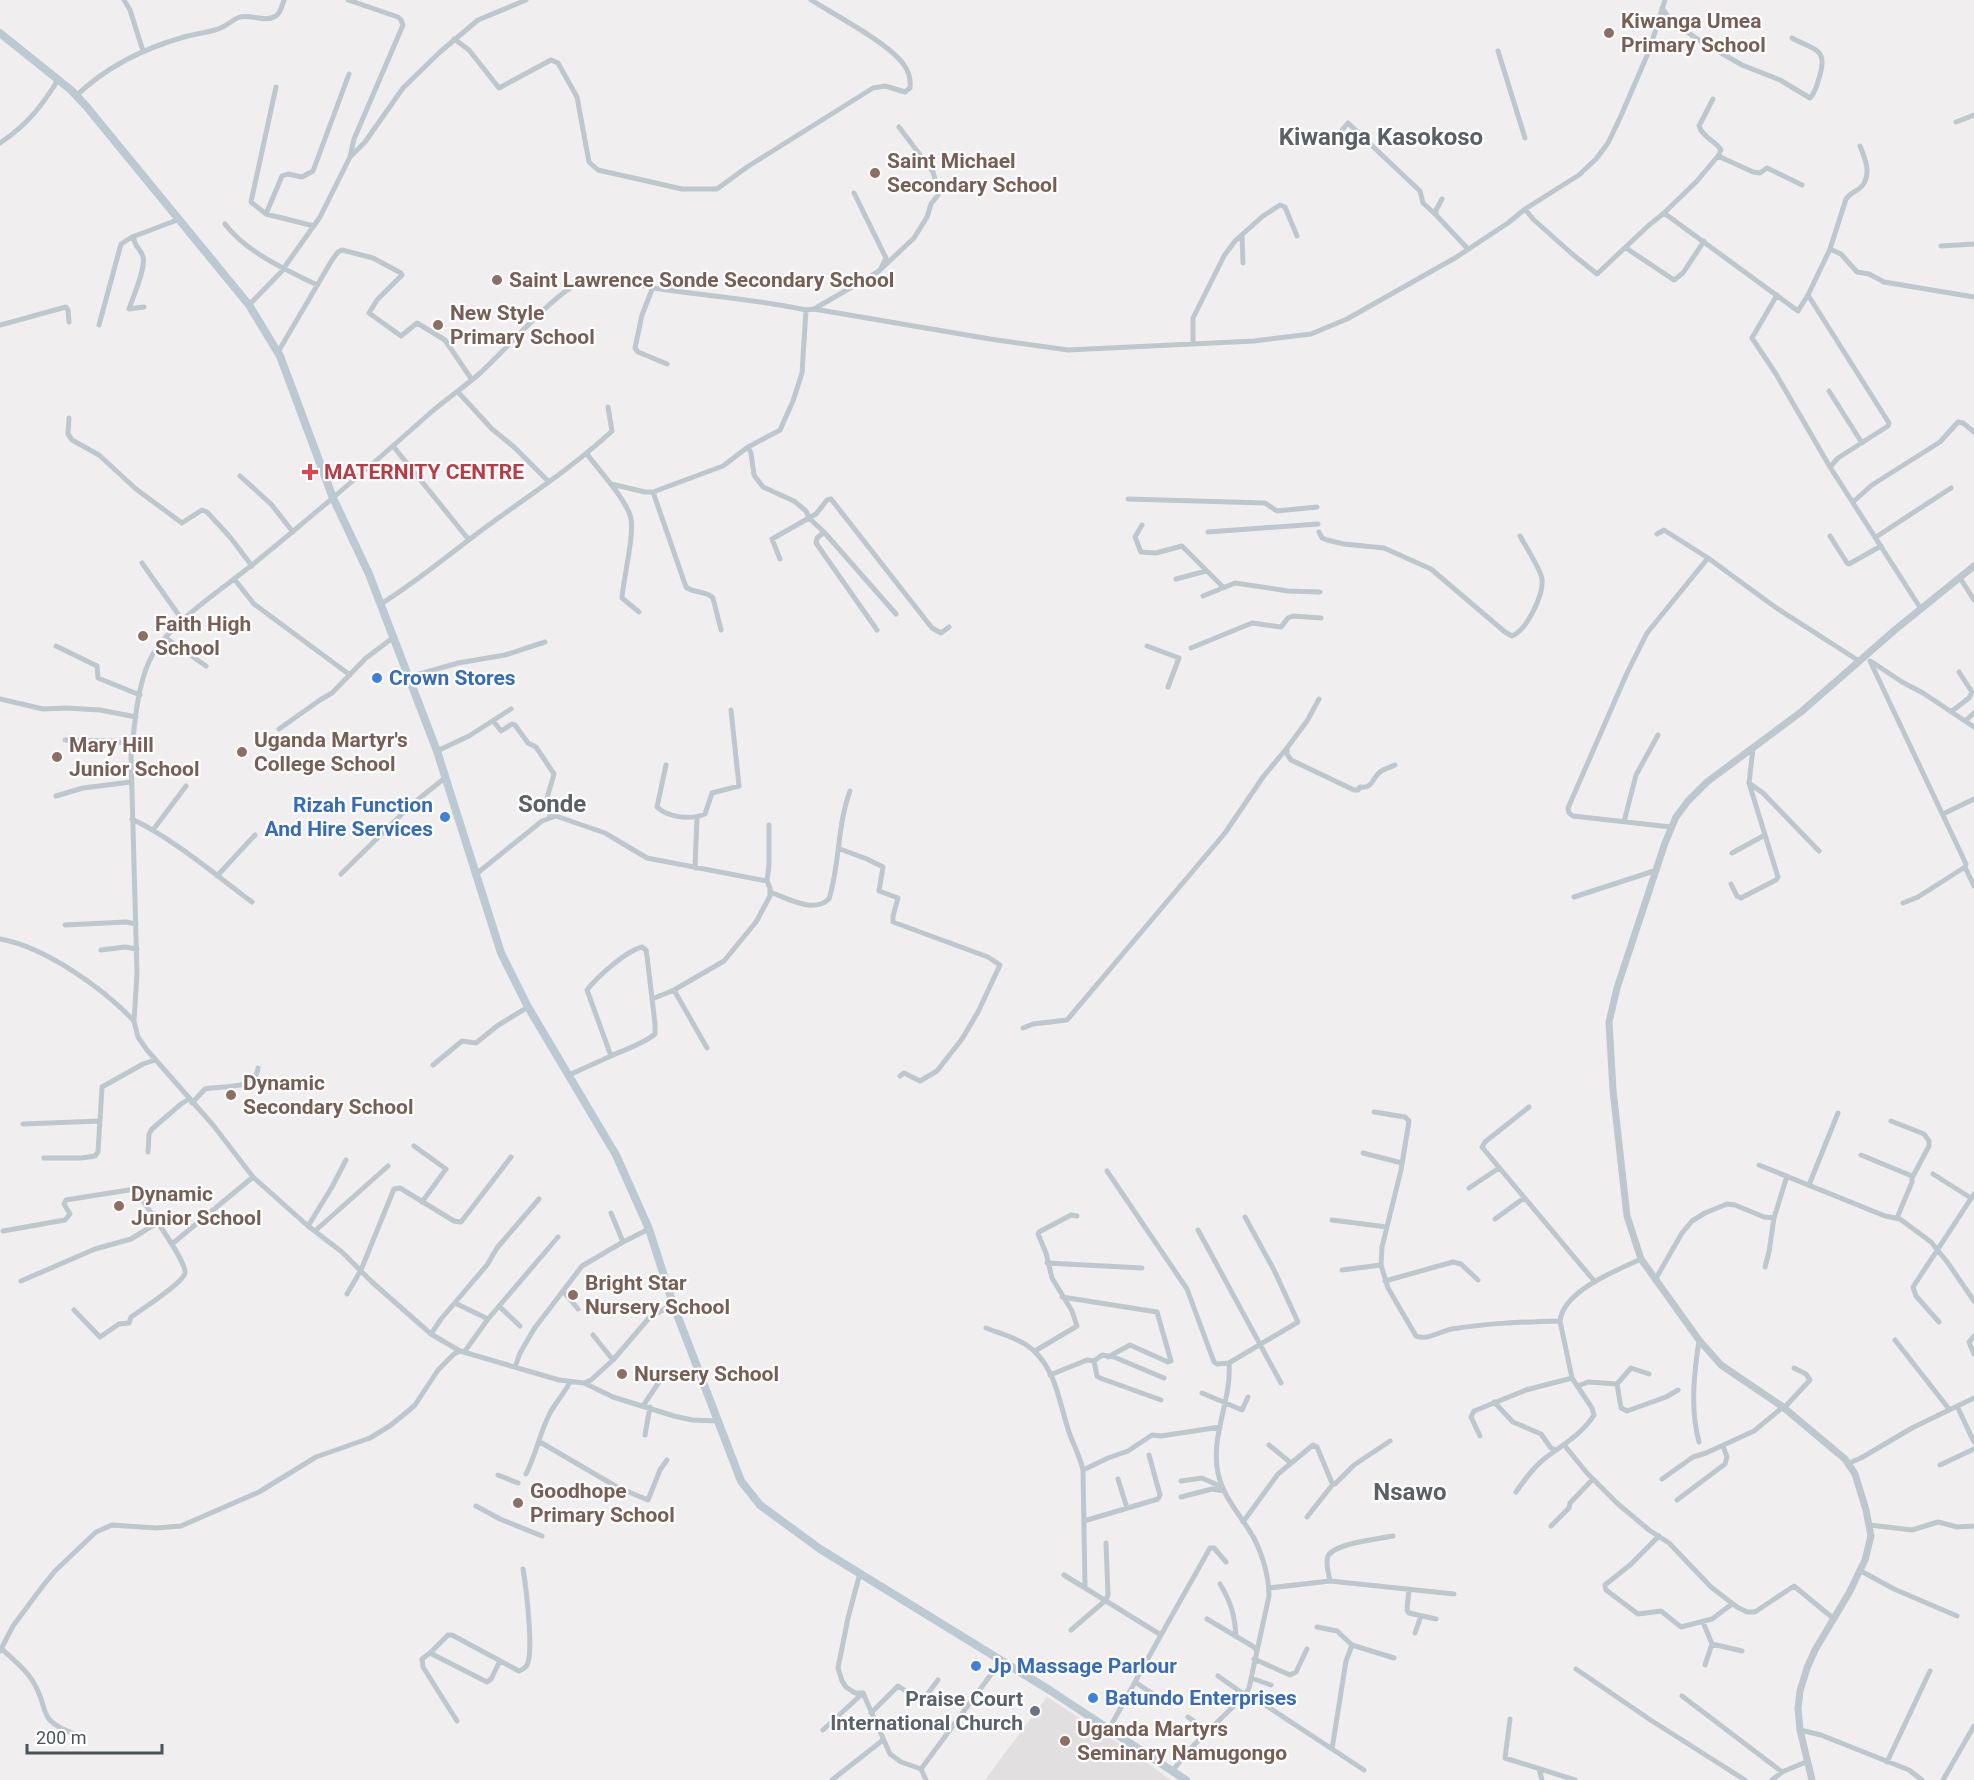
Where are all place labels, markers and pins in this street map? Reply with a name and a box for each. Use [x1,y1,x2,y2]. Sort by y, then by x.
place label: Kiwanga Umea Primary School [1621,9,1766,57]
marker: Kiwanga Umea Primary School [1602,26,1616,40]
place label: Saint Michael Secondary School [887,149,1057,197]
marker: Saint Michael Secondary School [868,166,882,180]
place label: Saint Lawrence Sonde Secondary School [509,268,894,292]
marker: Saint Lawrence Sonde Secondary School [490,273,504,287]
place label: New Style Primary School [450,301,595,349]
marker: New Style Primary School [431,318,445,332]
place label: MATERNITY CENTRE [324,460,524,484]
marker: MATERNITY CENTRE [301,463,319,481]
place label: Faith High School [155,612,251,660]
marker: Faith High School [136,629,150,643]
place label: Crown Stores [389,666,516,690]
marker: Crown Stores [370,671,384,685]
place label: Uganda Martyr's College School [254,728,408,776]
place label: Mary Hill Junior School [69,733,199,781]
marker: Uganda Martyr's College School [235,745,249,759]
marker: Mary Hill Junior School [50,750,64,764]
place label: Rizah Function And Hire Services [265,793,433,841]
marker: Rizah Function And Hire Services [438,810,452,824]
place label: Dynamic Secondary School [243,1071,413,1119]
marker: Dynamic Secondary School [224,1088,238,1102]
place label: Dynamic Junior School [131,1182,261,1230]
marker: Dynamic Junior School [112,1199,126,1213]
place label: Bright Star Nursery School [585,1271,730,1319]
marker: Bright Star Nursery School [566,1288,580,1302]
place label: Nursery School [634,1362,779,1386]
marker: Nursery School [615,1367,629,1381]
place label: Goodhope Primary School [530,1479,675,1527]
marker: Goodhope Primary School [511,1496,525,1510]
place label: Jp Massage Parlour [988,1654,1177,1678]
marker: Jp Massage Parlour [969,1659,983,1673]
place label: Batundo Enterprises [1105,1686,1297,1710]
place label: Praise Court International Church [830,1687,1023,1735]
marker: Batundo Enterprises [1086,1691,1100,1705]
marker: Praise Court International Church [1028,1704,1042,1718]
place label: Uganda Martyrs Seminary Namugongo [1077,1717,1287,1765]
marker: Uganda Martyrs Seminary Namugongo [1058,1734,1072,1748]

